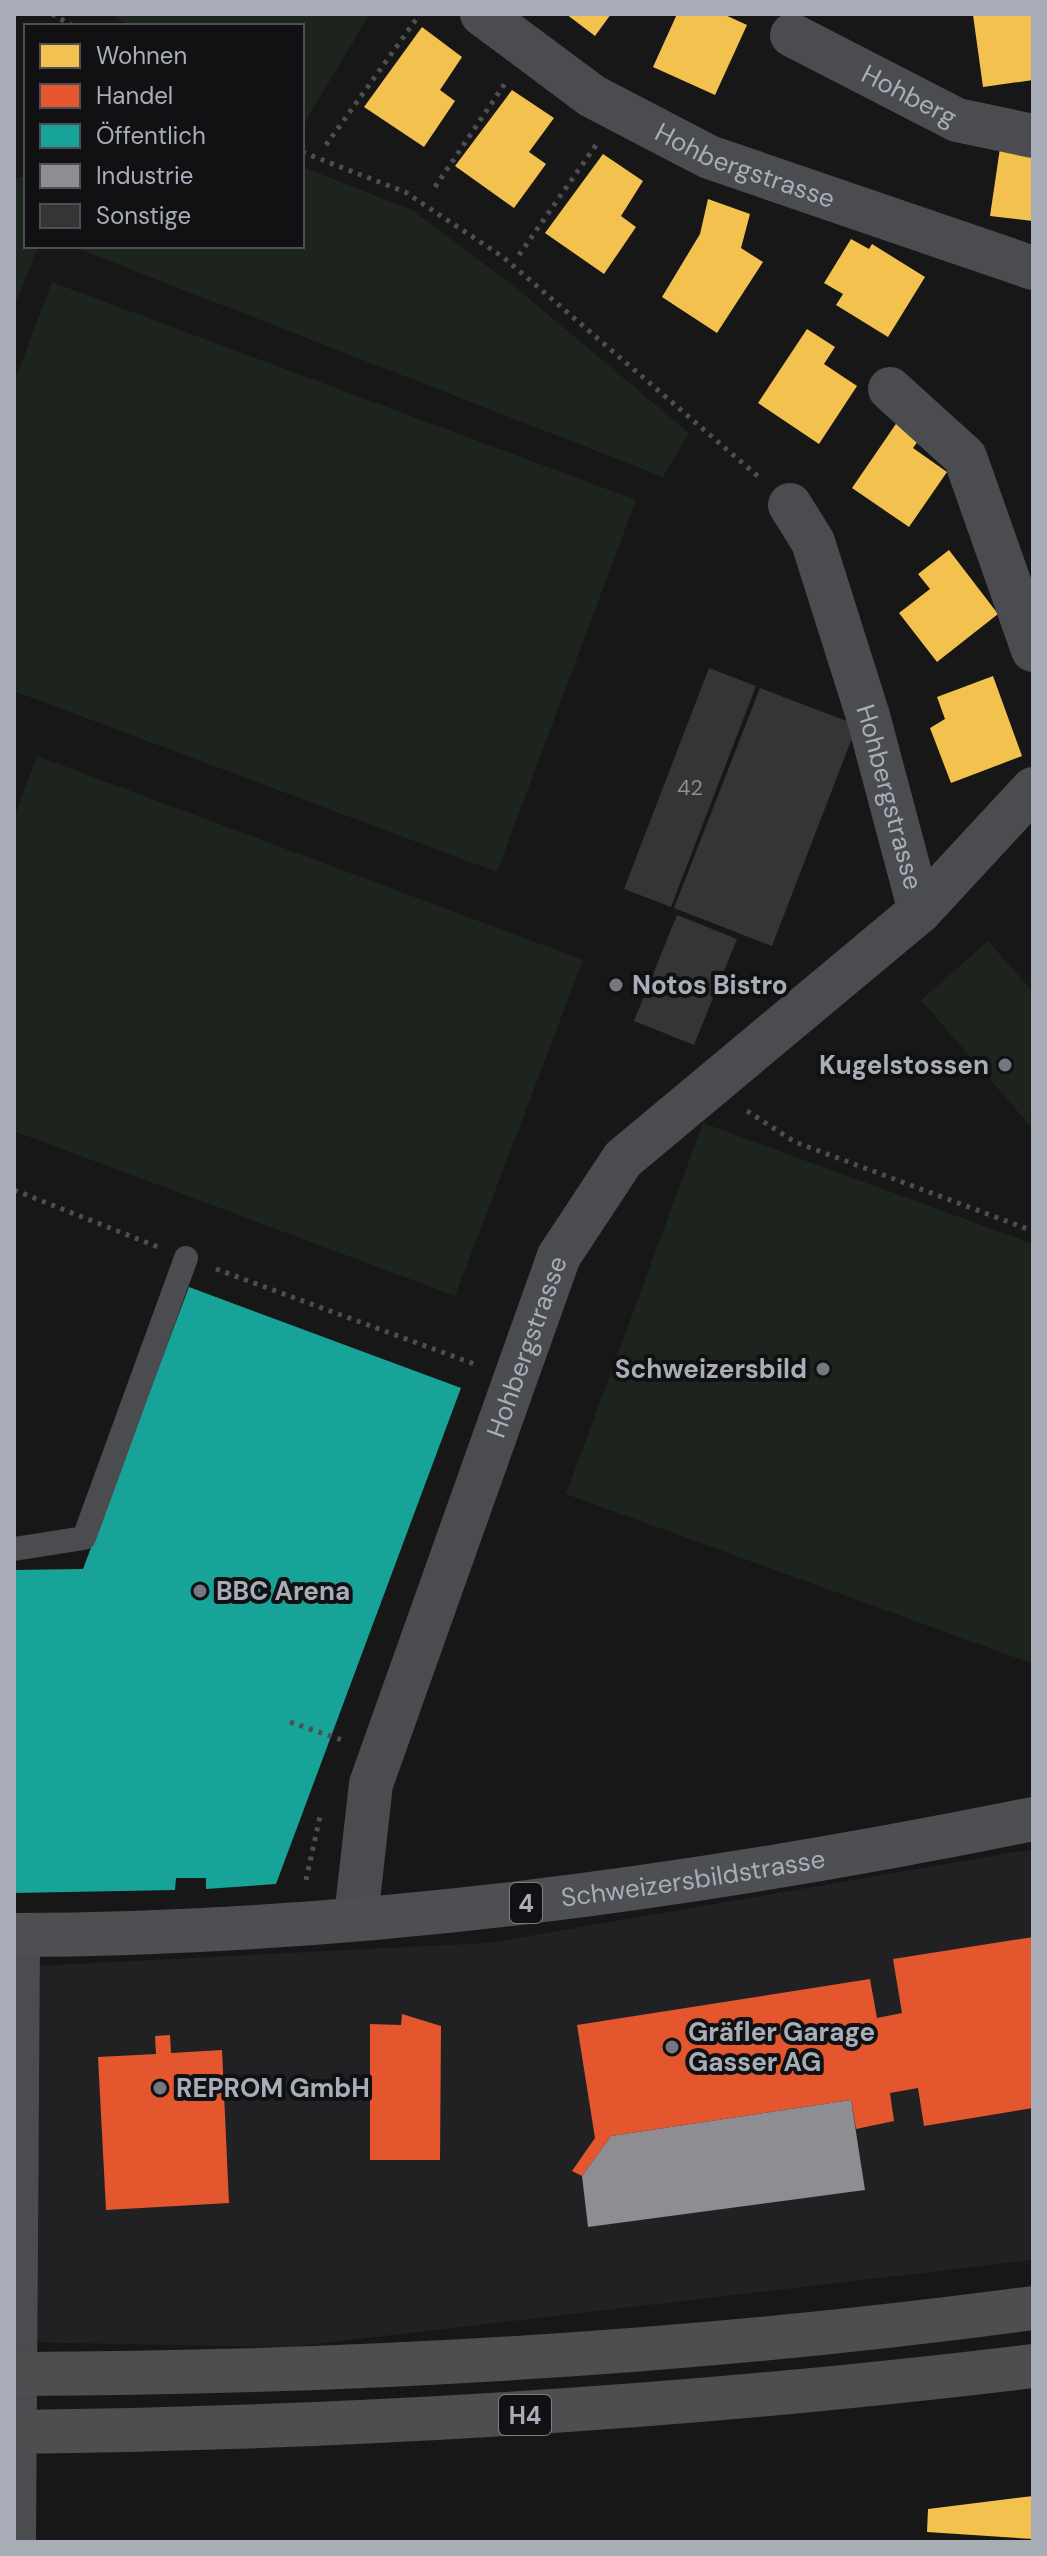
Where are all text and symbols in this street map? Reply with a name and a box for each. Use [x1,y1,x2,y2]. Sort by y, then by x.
legend [24,24,304,248]
text: Wohnen [96,40,187,71]
street label: Hohberg [856,57,963,134]
text: Handel [96,80,173,111]
street label: Hohbergstrasse [649,115,839,216]
text: Öffentlich [96,120,206,151]
text: Industrie [96,160,193,191]
text: Sonstige [96,200,191,231]
street label: Hohbergstrasse [848,700,931,893]
house number: 42 [677,773,703,802]
place label: Notos Bistro [632,968,788,1002]
marker: Notos Bistro [607,976,625,994]
place label: Kugelstossen [819,1048,989,1082]
marker: Kugelstossen [996,1056,1014,1074]
street label: Hohbergstrasse [479,1251,575,1442]
place label: Schweizersbild [615,1352,807,1386]
marker: Schweizersbild [814,1360,832,1378]
place label: BBC Arena [216,1574,350,1608]
marker: BBC Arena [191,1582,209,1600]
street label: Schweizersbildstrasse [559,1841,828,1915]
road number: 4 [510,1883,542,1923]
place label: Gräfler Garage Gasser AG [688,2015,875,2079]
marker: Gräfler Garage Gasser AG [663,2038,681,2056]
place label: REPROM GmbH [176,2071,370,2105]
marker: REPROM GmbH [151,2079,169,2097]
road number: H4 [499,2395,551,2435]

